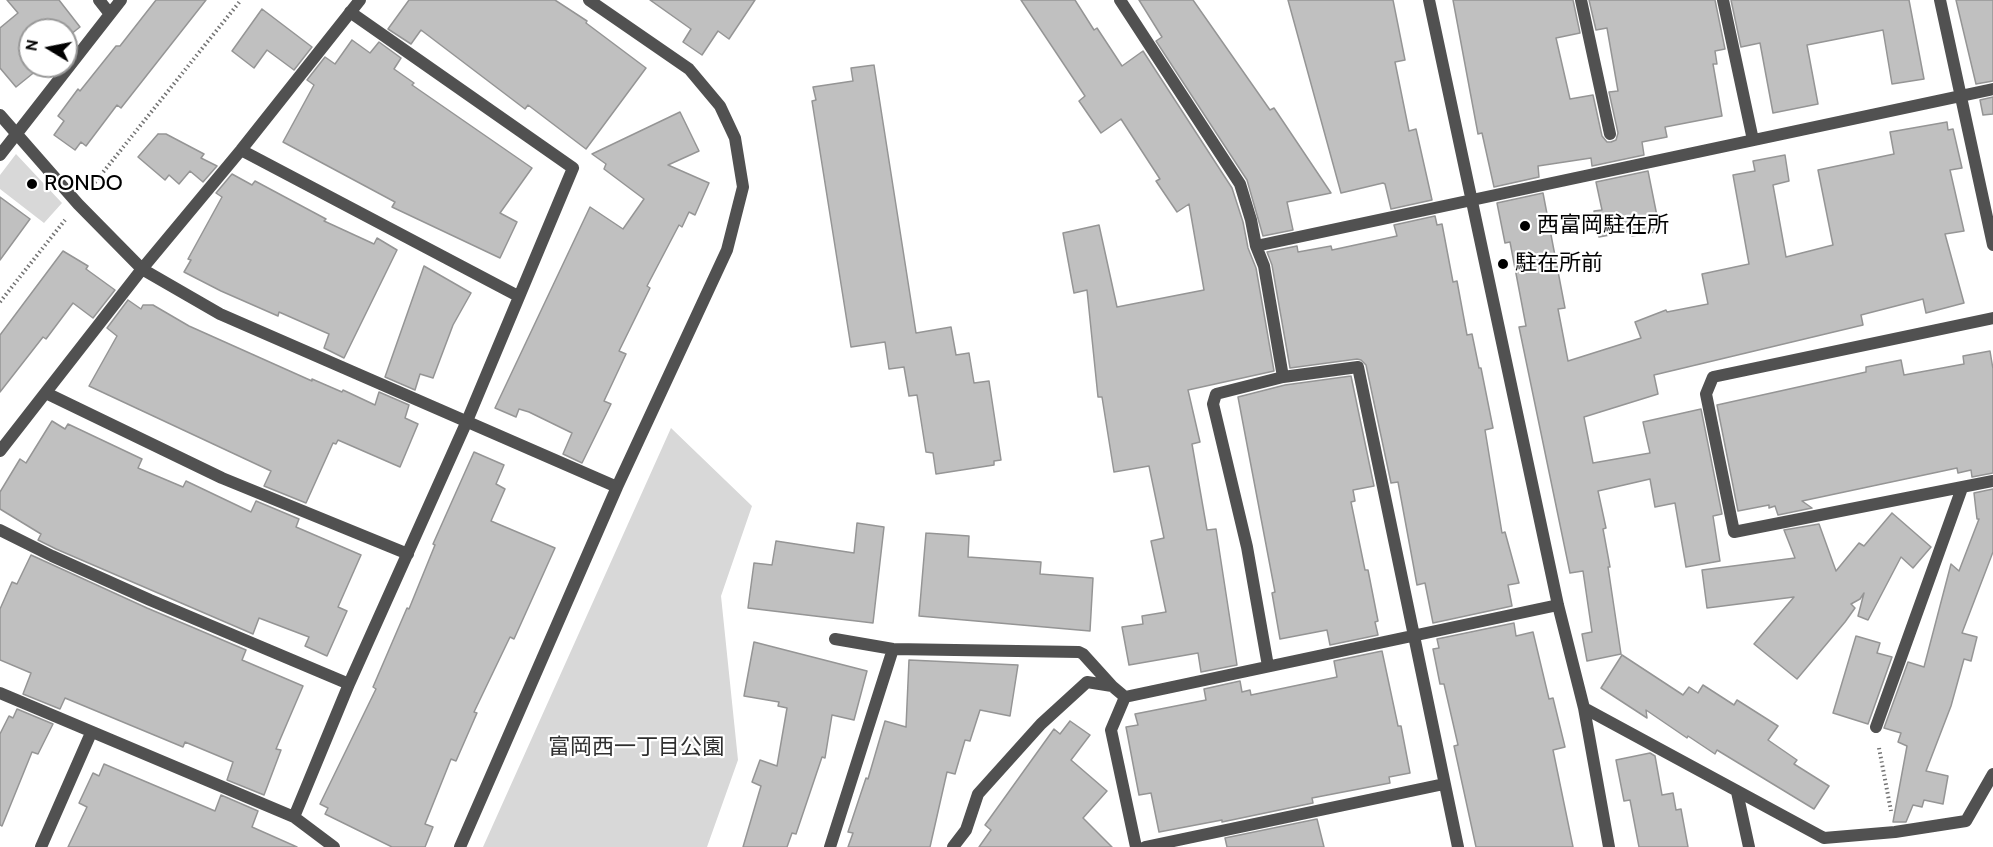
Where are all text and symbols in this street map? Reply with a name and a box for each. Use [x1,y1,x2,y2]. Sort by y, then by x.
north arrow [18,18,78,78]
text: N [21,38,42,52]
place label: RONDO [44,171,123,197]
marker: RONDO [25,177,39,191]
place label: 西富岡駐在所 [1537,213,1669,239]
marker: 西富岡駐在所 [1518,219,1532,233]
place label: 駐在所前 [1515,251,1603,277]
marker: 駐在所前 [1496,257,1510,271]
park label: 富岡西一丁目公園 [548,735,724,761]

